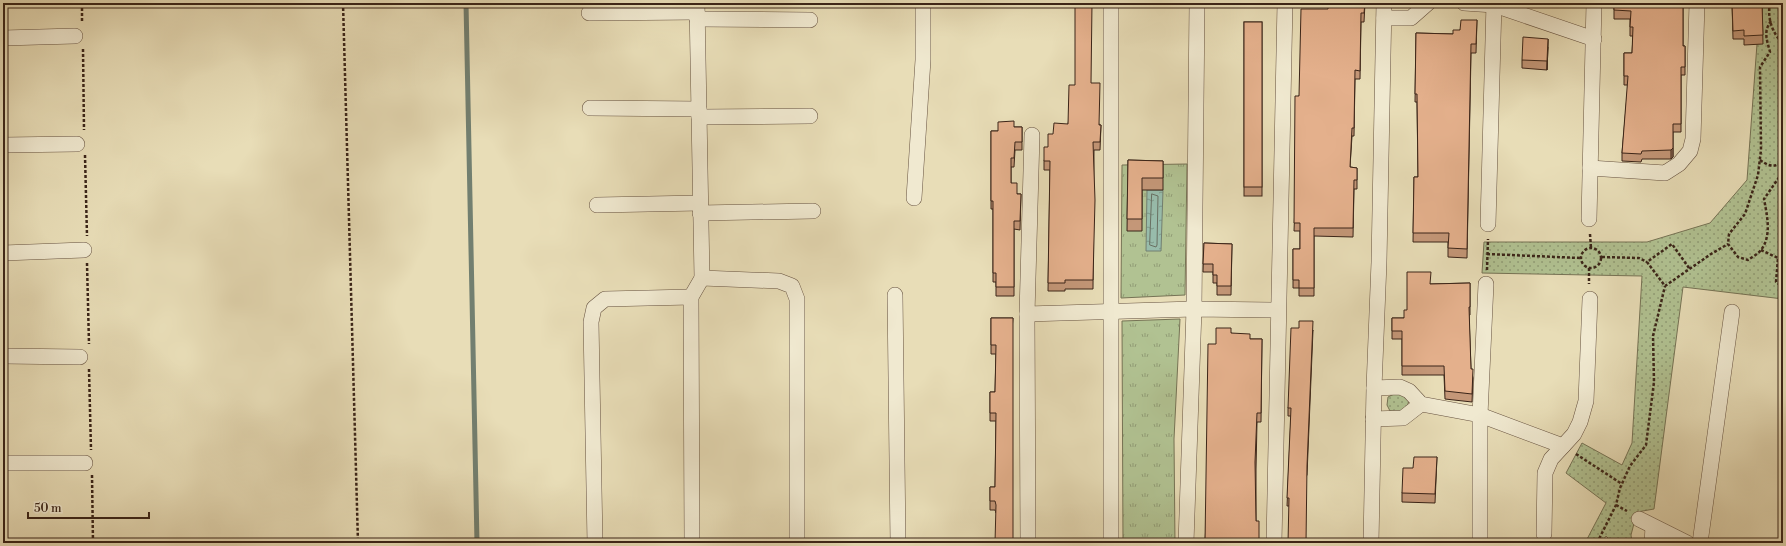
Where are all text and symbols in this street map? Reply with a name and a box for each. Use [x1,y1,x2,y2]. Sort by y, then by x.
scale bar [28,494,149,520]
text: 50 m [34,501,62,516]

